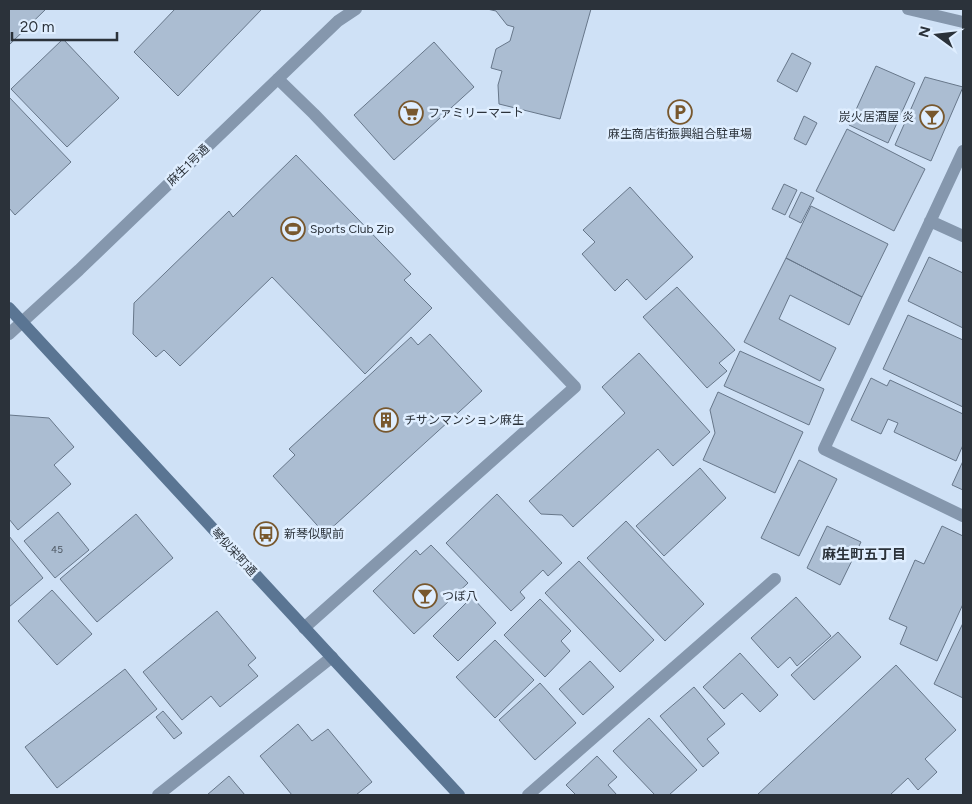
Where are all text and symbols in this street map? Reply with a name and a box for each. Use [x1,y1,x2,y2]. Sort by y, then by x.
scale bar [12,10,118,42]
north arrow [912,10,962,60]
text: 20 m [20,18,54,36]
text: N [915,24,935,39]
parking icon: 麻生商店街振興組合駐車場 [667,99,693,125]
supermarket icon: ファミリーマート [398,100,424,126]
bar icon: 炭火居酒屋 炎 [919,104,945,130]
place label: ファミリーマート [428,106,524,120]
place label: 炭火居酒屋 炎 [839,110,914,124]
place label: 麻生商店街振興組合駐車場 [608,127,752,141]
street label: 麻生1号通 [164,142,212,188]
sports icon: Sports Club Zip [280,216,306,242]
place label: Sports Club Zip [310,222,394,236]
building icon: チサンマンション麻生 [373,407,399,433]
place label: チサンマンション麻生 [404,413,524,427]
bus stop icon: 新琴似駅前 [253,521,279,547]
street label: 琴似栄町通 [208,525,260,579]
place label: 新琴似駅前 [284,527,344,541]
house number: 45 [51,543,63,556]
district label: 麻生町五丁目 [822,546,906,563]
bar icon: つぼ八 [412,583,438,609]
place label: つぼ八 [442,589,478,603]

